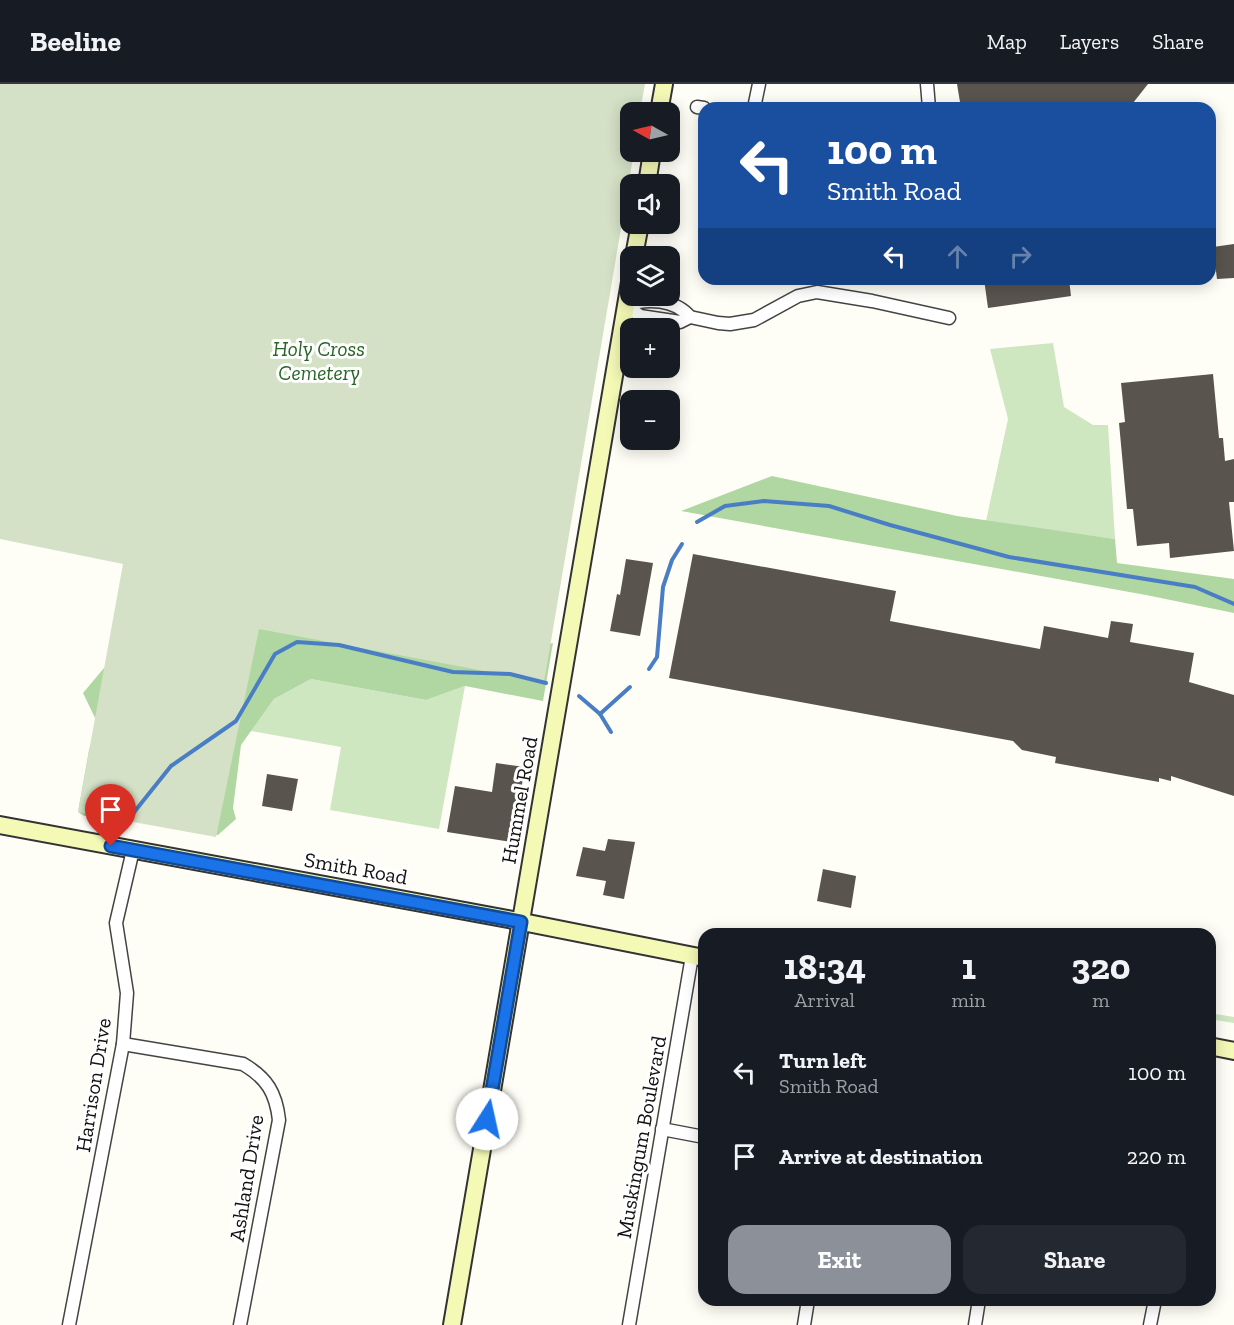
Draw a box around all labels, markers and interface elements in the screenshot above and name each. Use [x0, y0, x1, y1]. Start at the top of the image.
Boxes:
text: Beeline [30, 25, 121, 58]
text: Map [987, 29, 1027, 54]
text: Layers [1060, 29, 1119, 54]
text: Share [1152, 29, 1204, 54]
north arrow [620, 102, 680, 162]
map controls [620, 102, 680, 450]
text: 100 m [827, 124, 937, 175]
icon: left [728, 126, 806, 204]
button: sound [620, 174, 680, 234]
text: Smith Road [827, 175, 961, 207]
icon: left [878, 240, 911, 273]
icon: ahead [941, 240, 974, 273]
icon: right [1004, 240, 1037, 273]
button: layers [620, 246, 680, 306]
button: + [620, 318, 680, 378]
park label: Holy Cross Cemetery [273, 336, 365, 385]
button: − [620, 390, 680, 450]
street label: Hummel Road [496, 734, 543, 866]
pin [85, 784, 136, 846]
icon: arrive [94, 793, 127, 826]
street label: Smith Road [302, 847, 410, 889]
text: 18:34 [783, 945, 866, 988]
text: 1 [961, 945, 976, 988]
text: 320 [1071, 945, 1131, 988]
text: Arrival [795, 988, 855, 1012]
text: min [952, 988, 986, 1012]
text: m [1092, 988, 1110, 1012]
street label: Harrison Drive [70, 1016, 116, 1154]
street label: Muskingum Boulevard [611, 1033, 671, 1240]
text: Turn left [779, 1047, 866, 1074]
icon: left [728, 1056, 761, 1089]
text: 100 m [1128, 1059, 1186, 1086]
text: Smith Road [779, 1074, 878, 1098]
position arrow [455, 1087, 519, 1151]
street label: Ashland Drive [224, 1113, 268, 1243]
icon: arrive [728, 1140, 761, 1173]
text: Arrive at destination [779, 1143, 982, 1170]
text: 220 m [1127, 1143, 1186, 1170]
button: Exit [728, 1225, 951, 1294]
button: Share [963, 1225, 1186, 1294]

